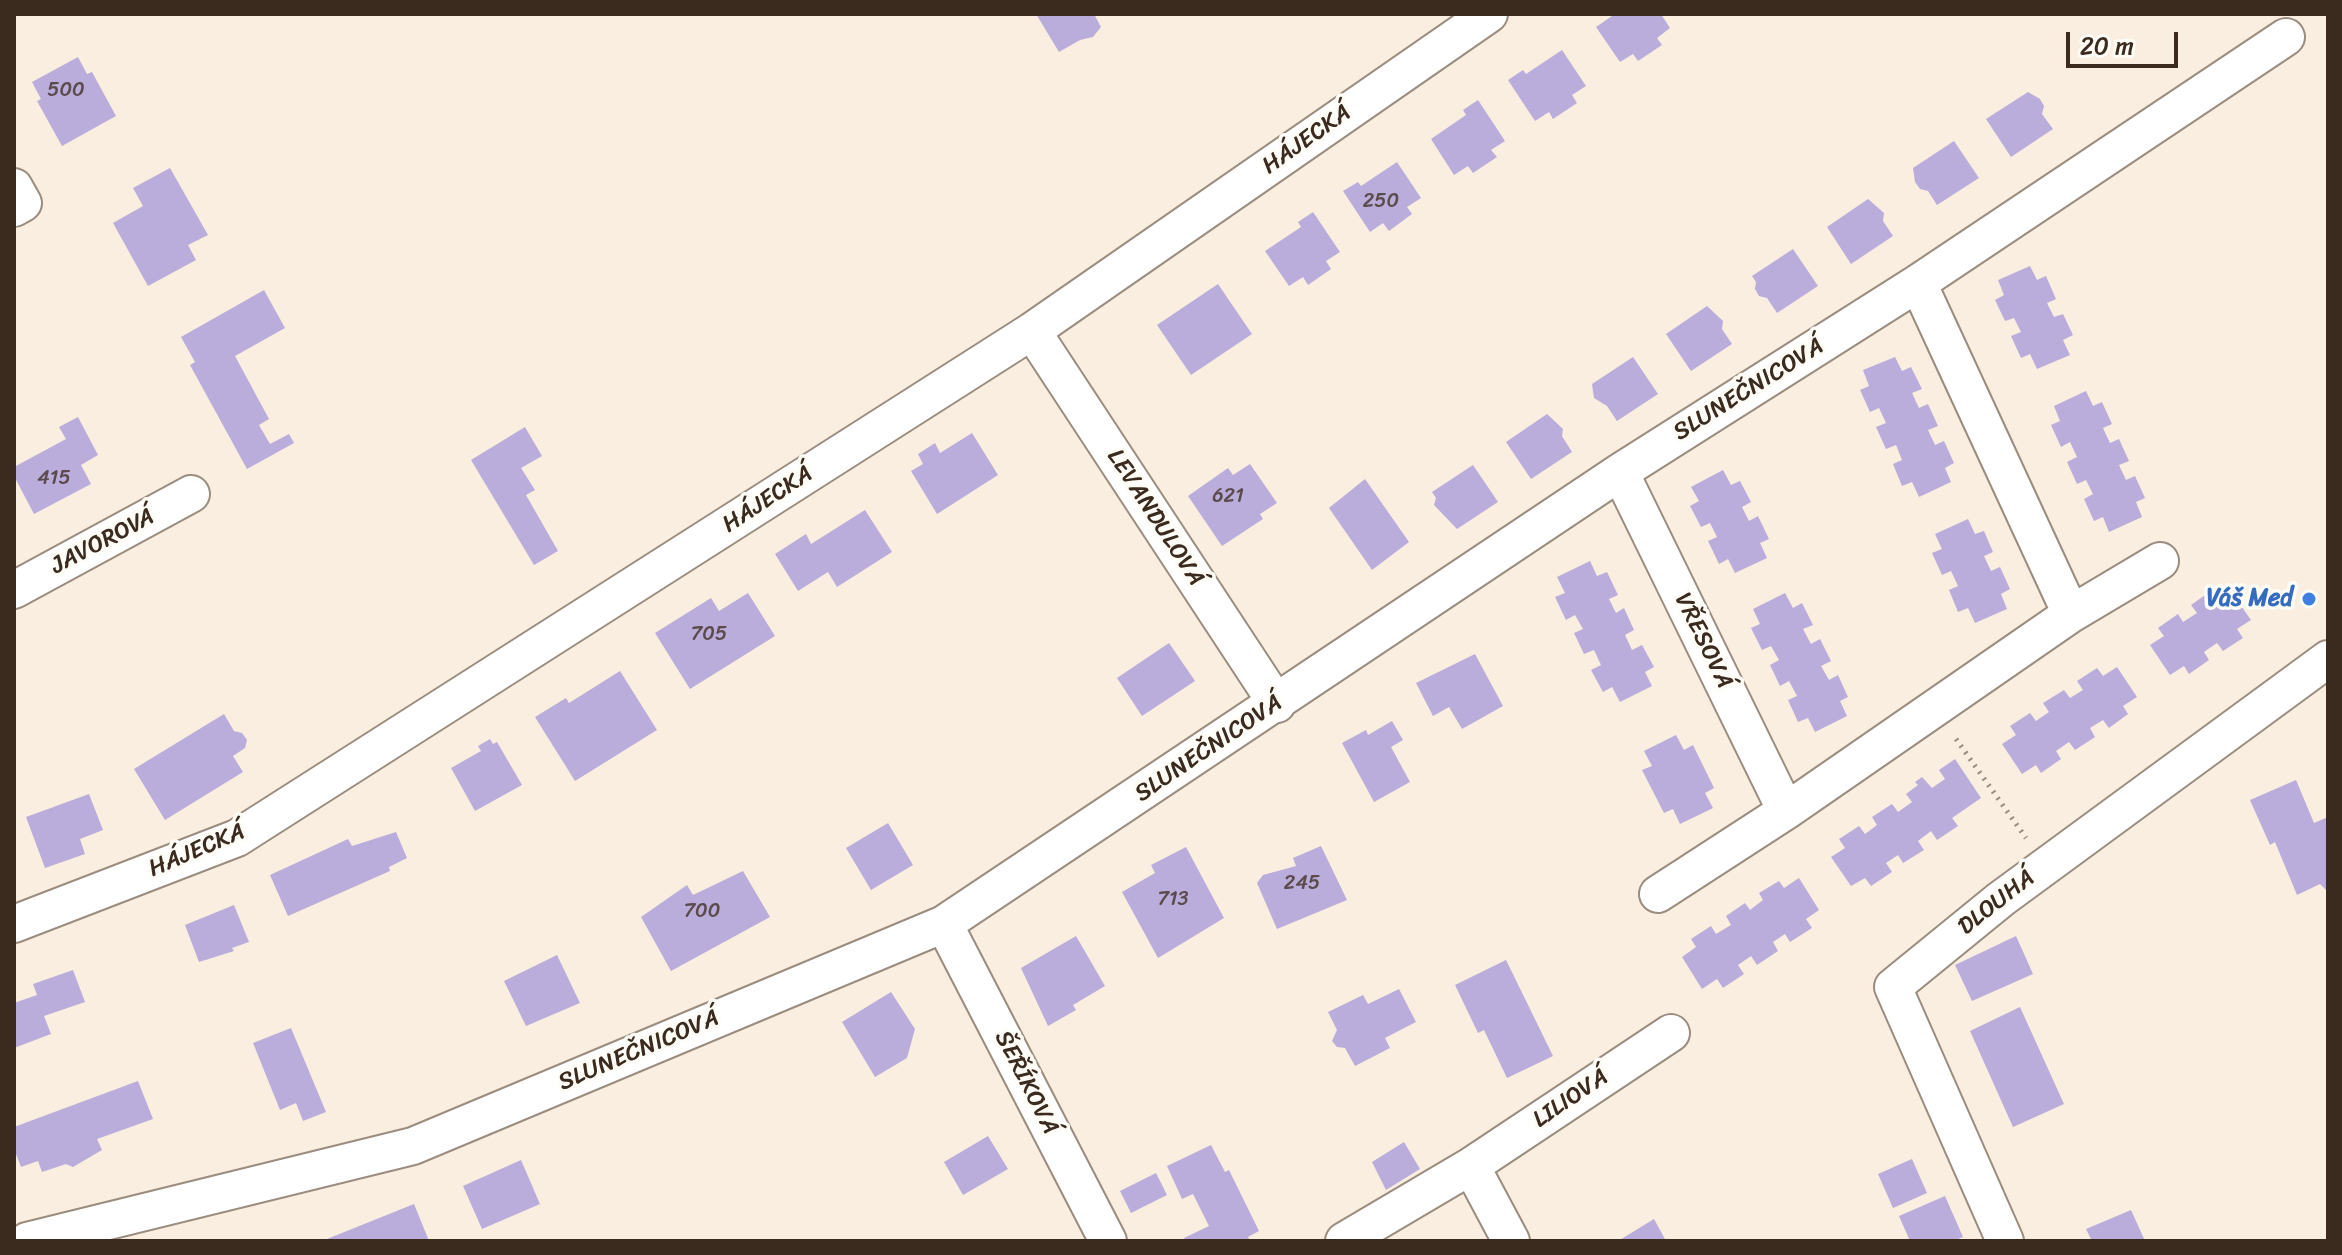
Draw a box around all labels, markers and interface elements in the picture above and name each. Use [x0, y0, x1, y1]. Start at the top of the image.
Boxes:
scale bar [2070, 16, 2182, 66]
text: 20 m [2080, 25, 2134, 67]
house number: 500 [47, 79, 85, 103]
street label: HÁJECKÁ [1257, 99, 1357, 181]
house number: 250 [1363, 190, 1399, 214]
street label: SLUNEČNICOVÁ [1669, 332, 1829, 448]
street label: LEVANDULOVÁ [1100, 444, 1210, 592]
street label: HÁJECKÁ [717, 460, 819, 540]
house number: 415 [37, 467, 71, 491]
house number: 621 [1212, 485, 1244, 509]
street label: JAVOROVÁ [46, 503, 160, 581]
place label: Váš Med [2207, 585, 2293, 613]
street label: VŘESOVÁ [1668, 589, 1738, 693]
marker: Váš Med [2300, 590, 2318, 608]
house number: 705 [691, 623, 727, 647]
street label: SLUNEČNICOVÁ [1130, 689, 1288, 809]
street label: HÁJECKÁ [144, 818, 250, 884]
street label: DLOUHÁ [1953, 864, 2041, 942]
house number: 245 [1284, 872, 1320, 896]
house number: 713 [1158, 888, 1188, 912]
house number: 700 [684, 900, 720, 924]
street label: SLUNEČNICOVÁ [554, 1004, 724, 1098]
street label: ŠEŘÍKOVÁ [988, 1026, 1064, 1140]
street label: LILIOVÁ [1528, 1063, 1614, 1135]

